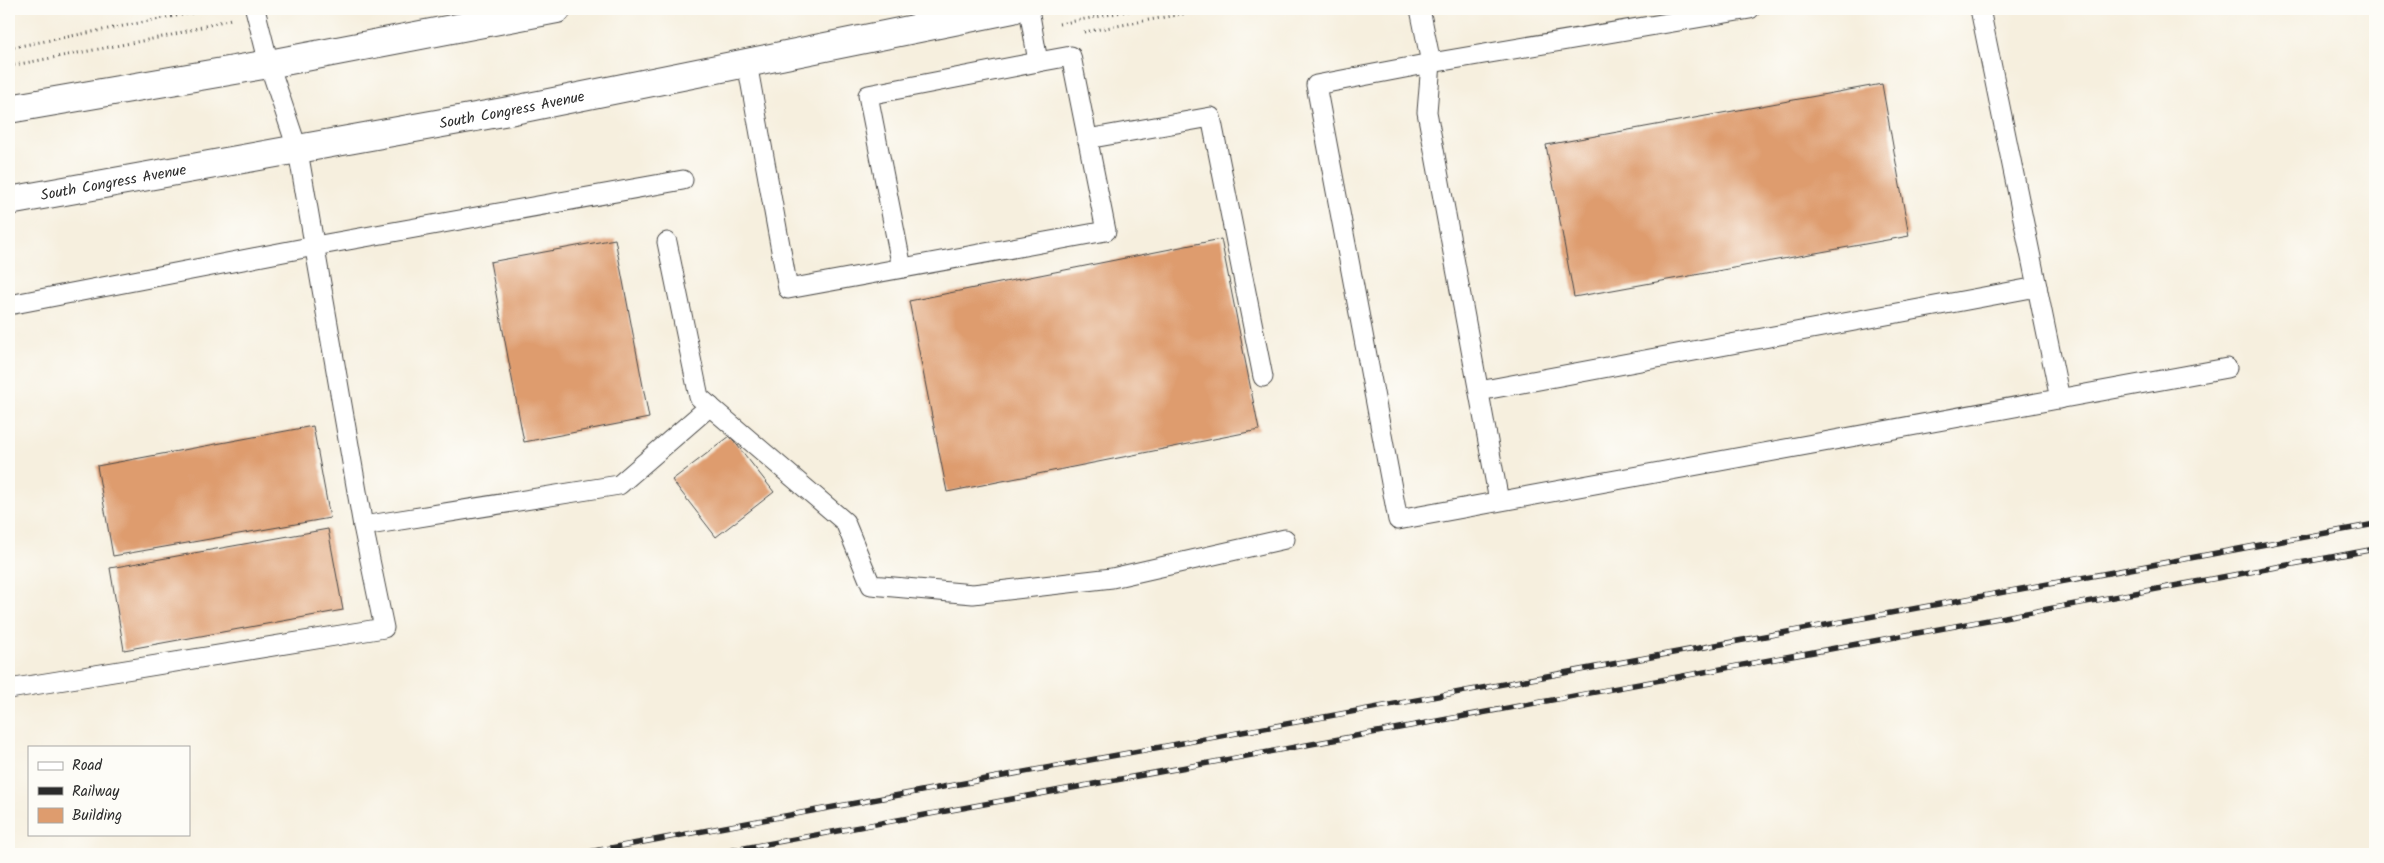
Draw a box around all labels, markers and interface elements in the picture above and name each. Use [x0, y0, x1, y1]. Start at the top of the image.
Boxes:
street label: South Congress Avenue [437, 85, 587, 136]
street label: South Congress Avenue [39, 158, 188, 208]
legend [28, 746, 190, 836]
text: Road [72, 754, 103, 778]
text: Railway [72, 780, 120, 804]
text: Building [72, 804, 122, 828]

